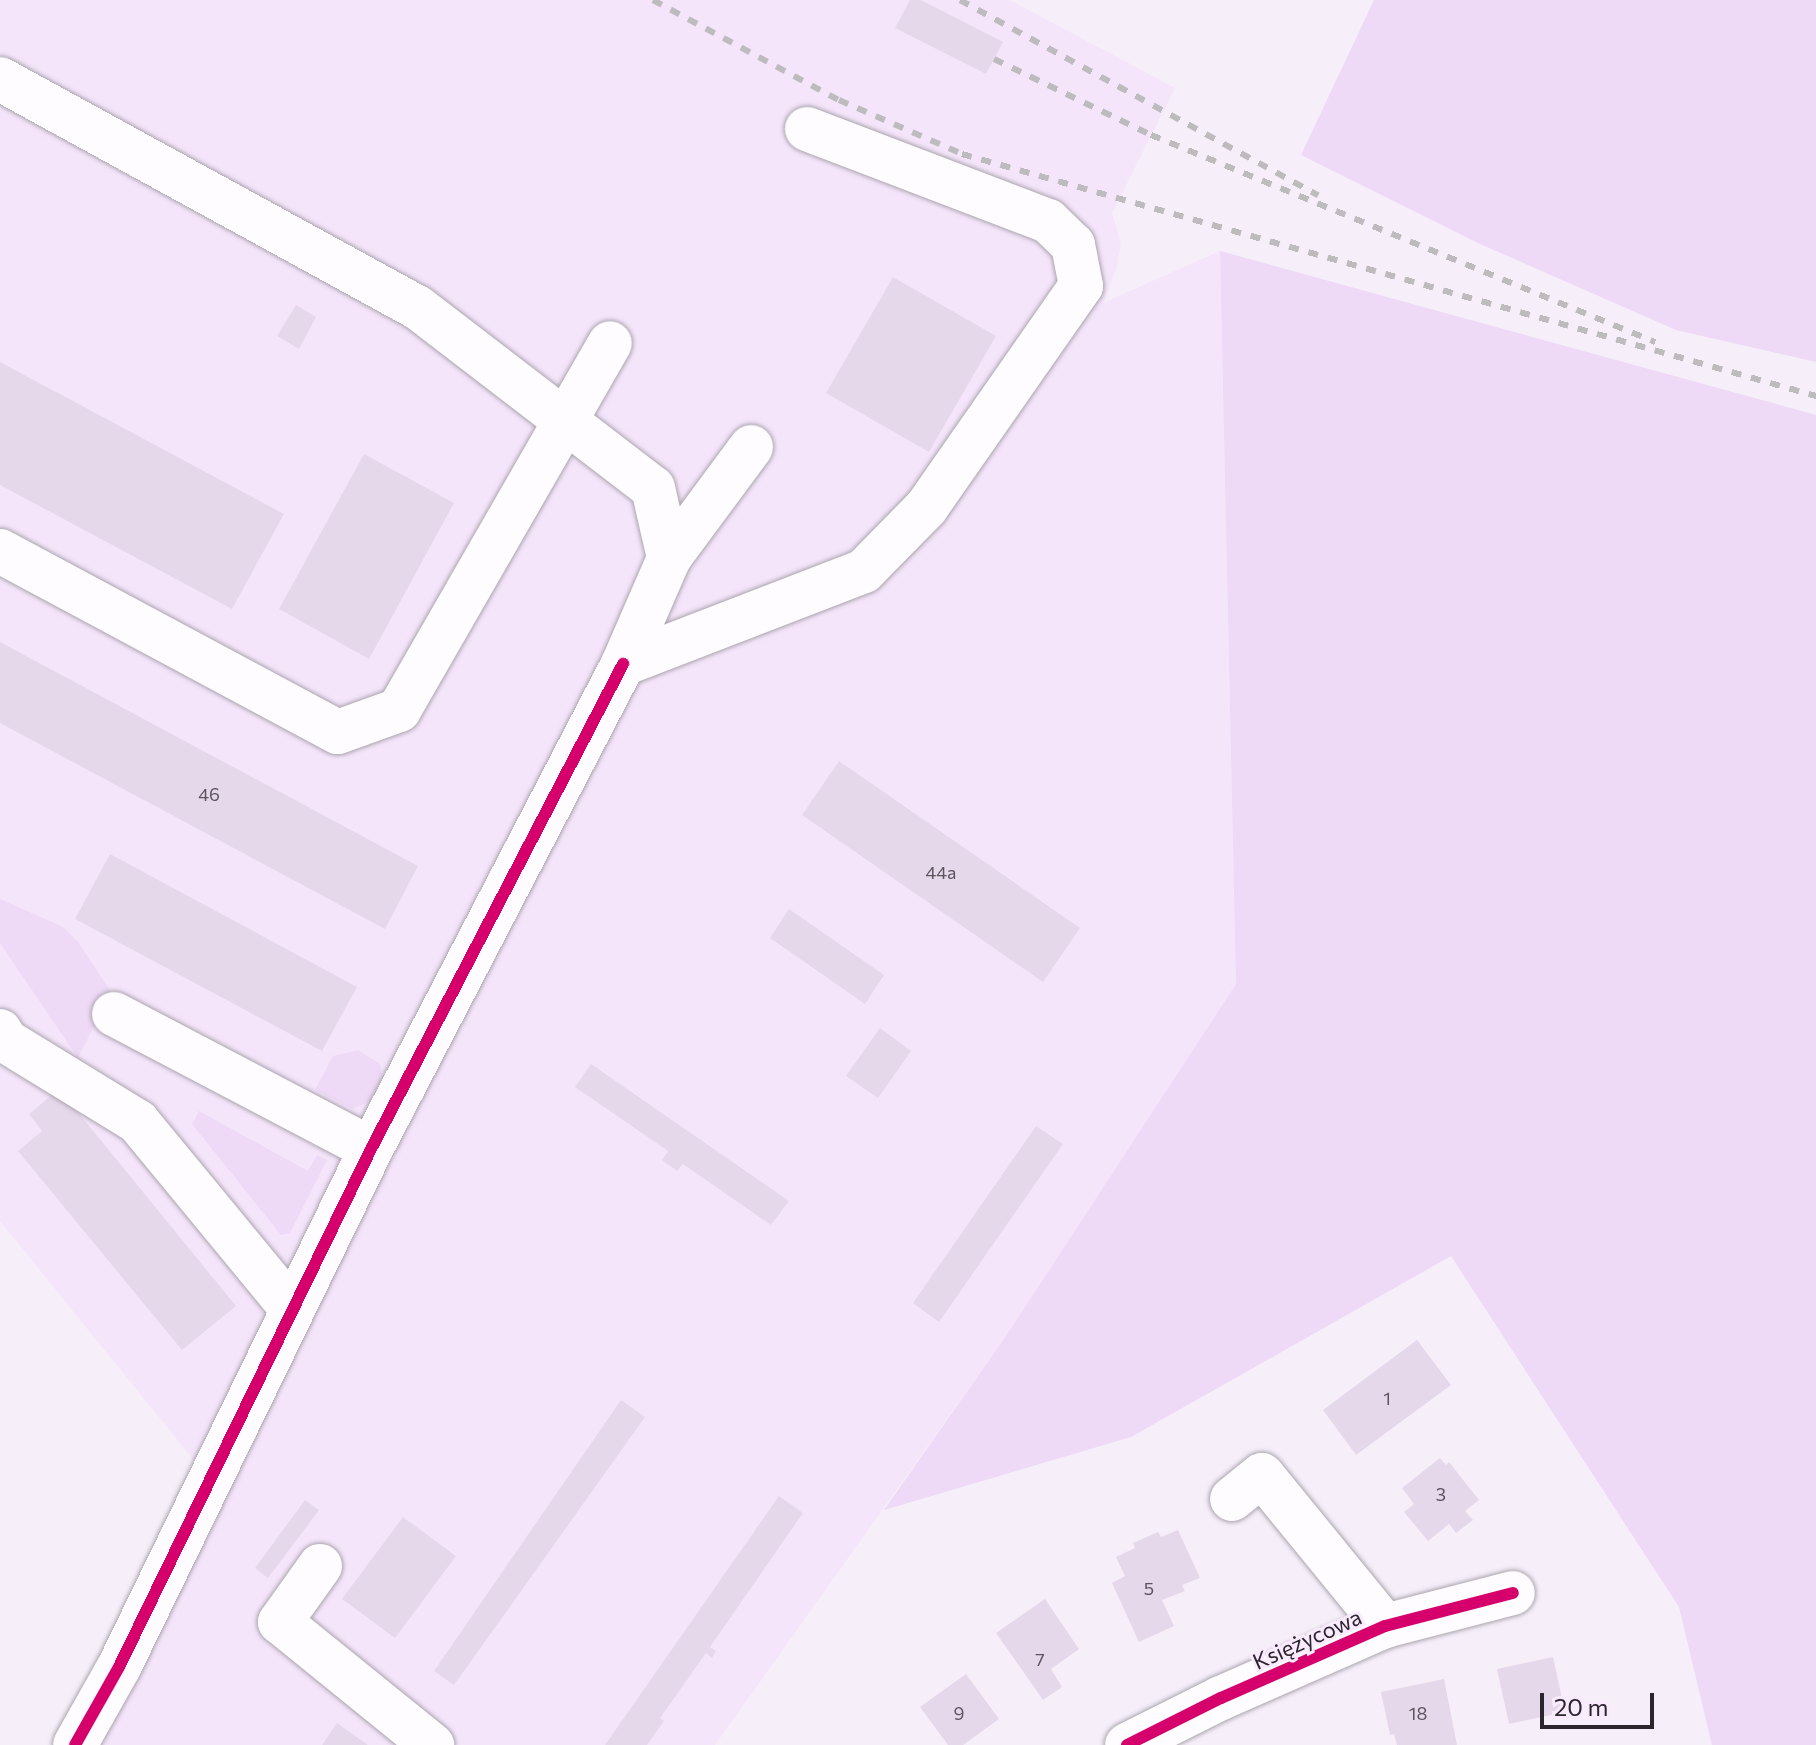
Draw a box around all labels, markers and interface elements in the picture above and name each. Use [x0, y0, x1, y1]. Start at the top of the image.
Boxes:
house number: 46 [198, 783, 220, 805]
house number: 44a [925, 861, 957, 883]
house number: 1 [1383, 1387, 1391, 1409]
house number: 3 [1436, 1483, 1446, 1505]
house number: 5 [1144, 1577, 1154, 1599]
street label: Księżycowa [1248, 1603, 1366, 1675]
house number: 7 [1035, 1648, 1045, 1670]
scale bar [1544, 1677, 1658, 1727]
text: 20 m [1554, 1692, 1608, 1721]
house number: 9 [954, 1702, 964, 1724]
house number: 18 [1409, 1702, 1427, 1724]

